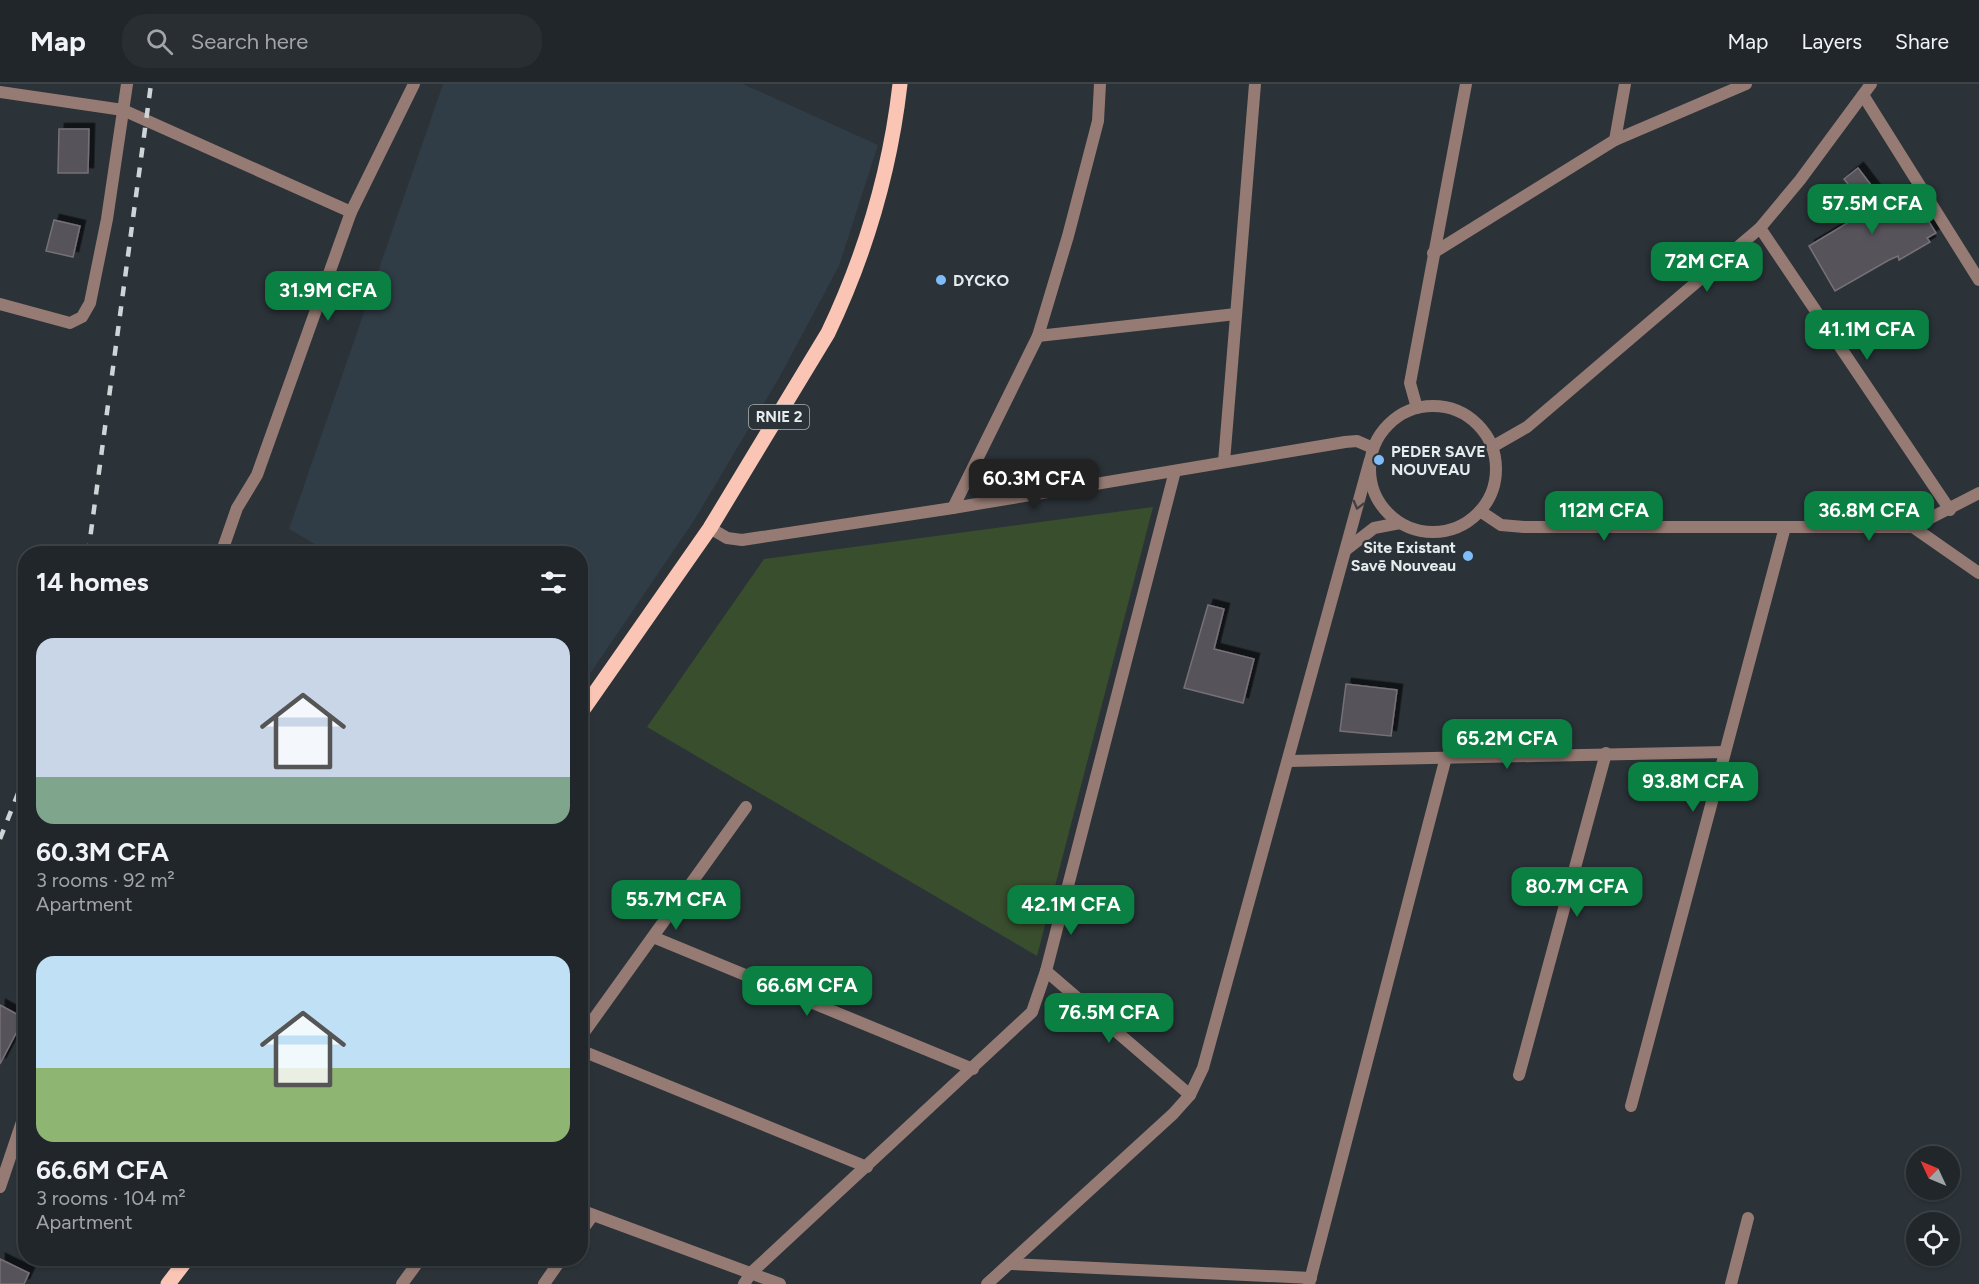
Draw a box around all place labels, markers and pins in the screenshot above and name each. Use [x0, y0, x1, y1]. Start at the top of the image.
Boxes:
pin: 57.5M CFA [1803, 184, 1941, 235]
pin: 72M CFA [1652, 242, 1762, 293]
pin: 31.9M CFA [259, 271, 397, 322]
place label: DYCKO [953, 271, 1009, 290]
marker: DYCKO [934, 273, 948, 287]
pin: 41.1M CFA [1798, 310, 1936, 361]
place label: PEDER SAVE NOUVEAU [1391, 442, 1486, 479]
marker: PEDER SAVE NOUVEAU [1372, 453, 1386, 467]
pin: 60.3M CFA [965, 459, 1103, 510]
pin: 112M CFA [1542, 491, 1666, 542]
pin: 36.8M CFA [1800, 491, 1938, 542]
place label: Site Existant Savē Nouveau [1351, 538, 1456, 575]
marker: Site Existant Savē Nouveau [1461, 549, 1475, 563]
pin: 65.2M CFA [1438, 719, 1576, 770]
pin: 93.8M CFA [1624, 762, 1762, 813]
pin: 80.7M CFA [1508, 867, 1646, 918]
pin: 55.7M CFA [607, 880, 745, 931]
pin: 42.1M CFA [1002, 885, 1140, 936]
pin: 66.6M CFA [738, 966, 876, 1017]
pin: 76.5M CFA [1040, 993, 1178, 1044]

